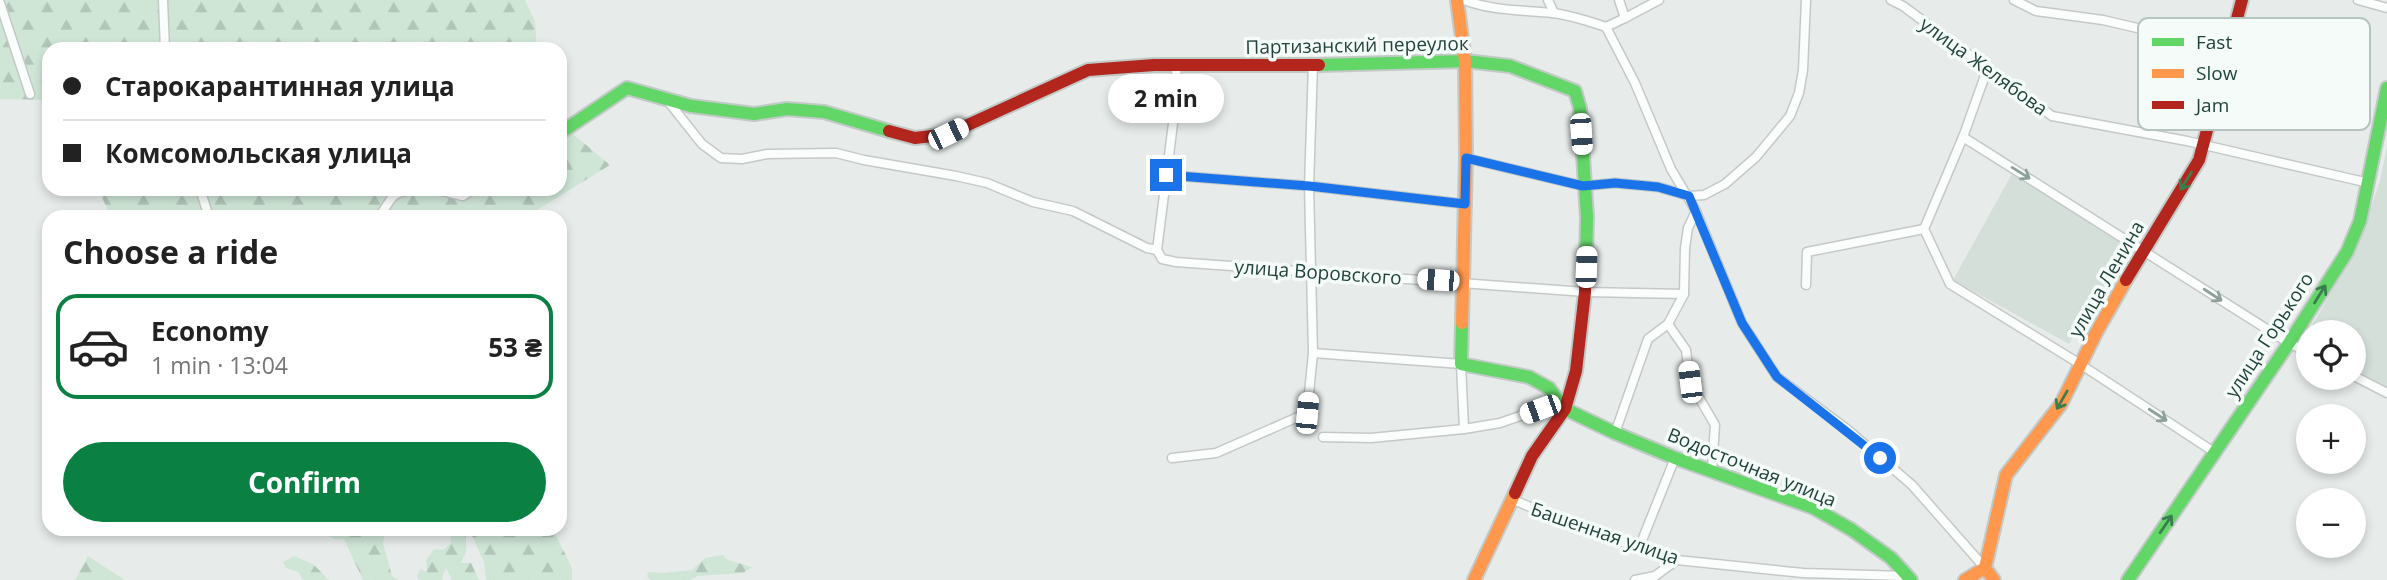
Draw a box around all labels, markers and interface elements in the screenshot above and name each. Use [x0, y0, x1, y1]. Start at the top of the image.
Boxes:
street label: улица Желябова [1915, 11, 2053, 121]
legend [2138, 18, 2370, 130]
text: Fast [2196, 29, 2232, 55]
street label: Партизанский переулок [1245, 30, 1469, 60]
text: Slow [2196, 60, 2238, 86]
text: Старокарантинная улица [105, 68, 455, 104]
callout: 2 min [1108, 74, 1224, 122]
text: 2 min [1134, 82, 1198, 114]
text: Jam [2194, 92, 2229, 118]
car [1570, 112, 1593, 156]
car [925, 115, 972, 153]
text: Комсомольская улица [105, 135, 412, 171]
route end [1150, 159, 1182, 191]
one-way arrow [2010, 167, 2030, 181]
one-way arrow [2179, 171, 2193, 191]
street label: улица Ленина [2062, 216, 2150, 342]
text: Choose a ride [63, 230, 278, 273]
car [1575, 246, 1598, 288]
street label: улица Воровского [1234, 253, 1402, 291]
street label: улица Горького [2219, 267, 2319, 403]
car [1417, 268, 1460, 292]
one-way arrow [2313, 285, 2328, 304]
one-way arrow [2203, 288, 2222, 302]
text: Economy [151, 313, 269, 349]
icon: car [67, 315, 130, 378]
map controls [2296, 320, 2366, 558]
button: locate [2296, 320, 2366, 390]
text: 53 ₴ [488, 329, 542, 365]
text: 1 min · 13:04 [151, 349, 288, 381]
car [1678, 360, 1703, 404]
one-way arrow [2055, 390, 2069, 410]
car [1295, 391, 1320, 435]
car [1517, 392, 1564, 426]
button: + [2296, 404, 2366, 474]
one-way arrow [2148, 408, 2167, 422]
street label: Водосточная улица [1664, 421, 1840, 513]
button: Confirm [63, 442, 546, 522]
route start [1864, 442, 1896, 474]
button: − [2296, 488, 2366, 558]
street label: Башенная улица [1528, 496, 1682, 570]
one-way arrow [2159, 514, 2173, 534]

